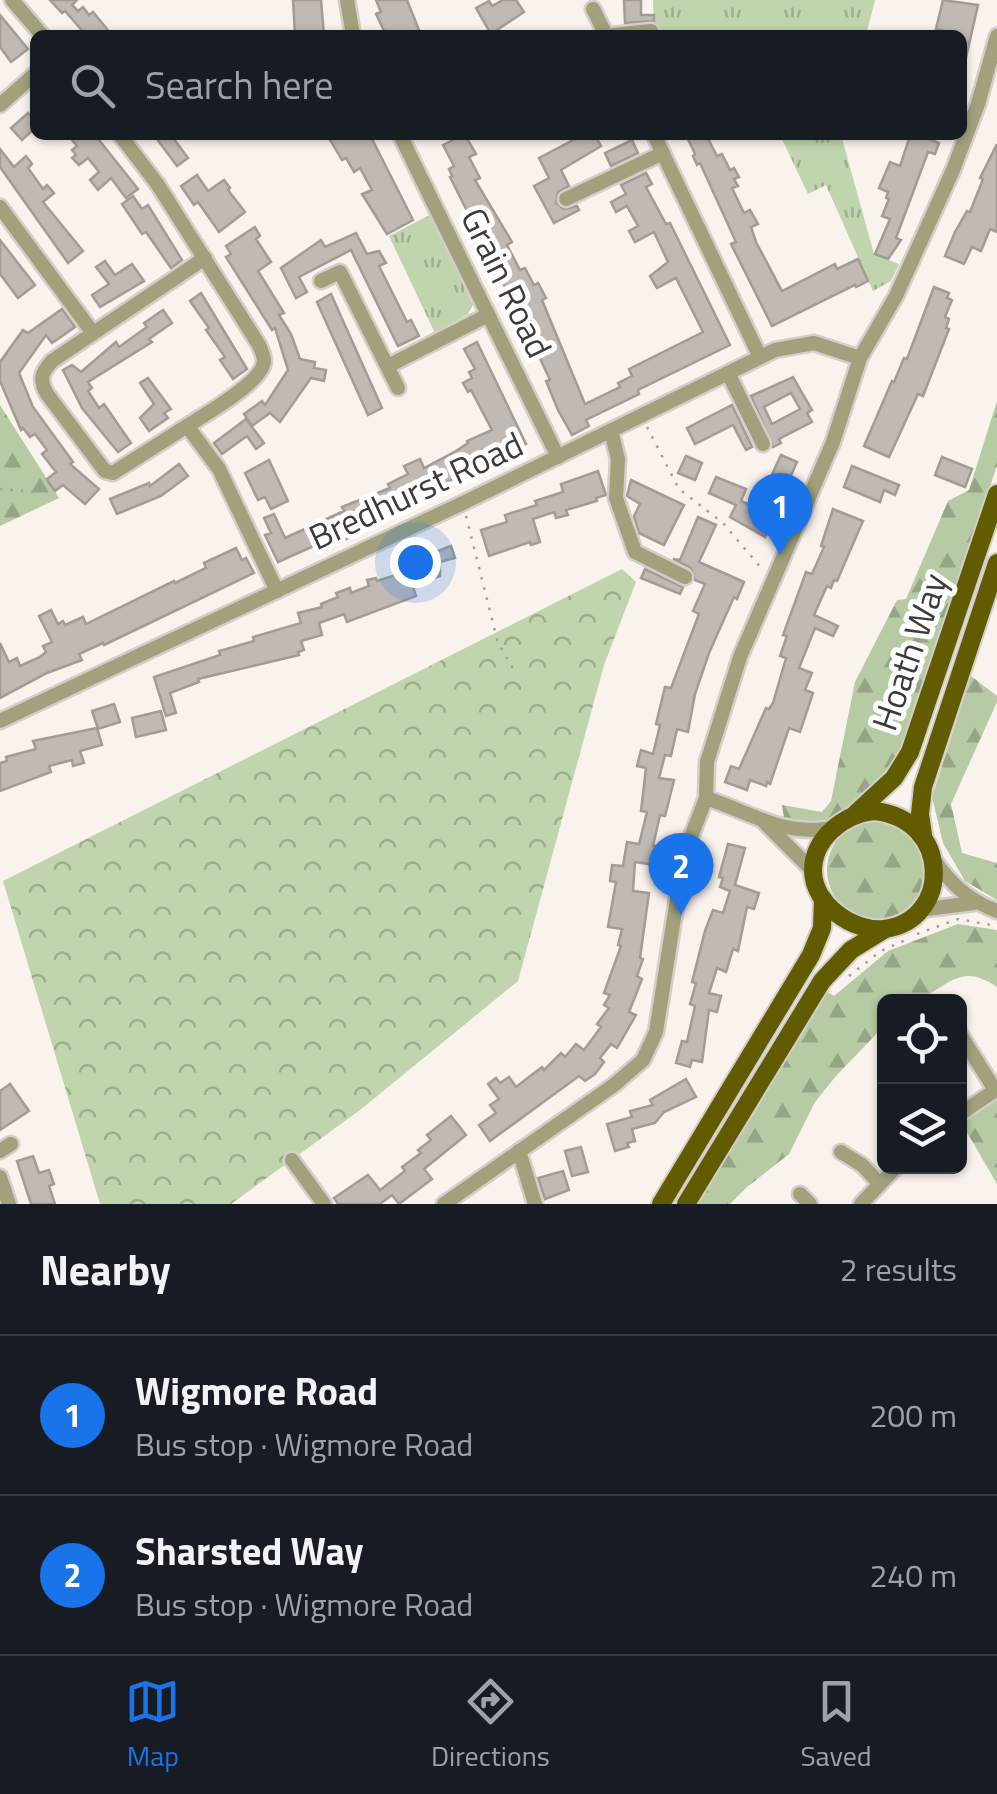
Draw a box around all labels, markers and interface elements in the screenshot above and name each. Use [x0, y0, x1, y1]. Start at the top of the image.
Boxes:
search box [30, 30, 967, 140]
text: Search here [145, 56, 333, 114]
icon: search [65, 58, 120, 113]
street label: Grain Road [447, 198, 566, 367]
street label: Bredhurst Road [299, 417, 532, 563]
pin: 1 [748, 472, 812, 555]
your location [390, 537, 441, 588]
street label: Hoath Way [857, 566, 961, 738]
pin: 2 [648, 832, 714, 915]
map controls [877, 994, 967, 1174]
button: locate [877, 994, 967, 1084]
button: layers [877, 1084, 967, 1174]
text: Nearby [40, 1237, 171, 1301]
text: 2 results [840, 1245, 957, 1293]
text: Wigmore Road [135, 1362, 378, 1420]
text: 1 [64, 1391, 81, 1439]
text: 200 m [869, 1391, 957, 1439]
text: Bus stop · Wigmore Road [135, 1420, 473, 1468]
text: Sharsted Way [135, 1522, 364, 1580]
text: 2 [64, 1551, 81, 1599]
text: 240 m [869, 1551, 957, 1599]
text: Bus stop · Wigmore Road [135, 1580, 473, 1628]
tab: Map [125, 1674, 180, 1777]
tab: Directions [431, 1674, 550, 1777]
tab: Saved [800, 1674, 872, 1777]

